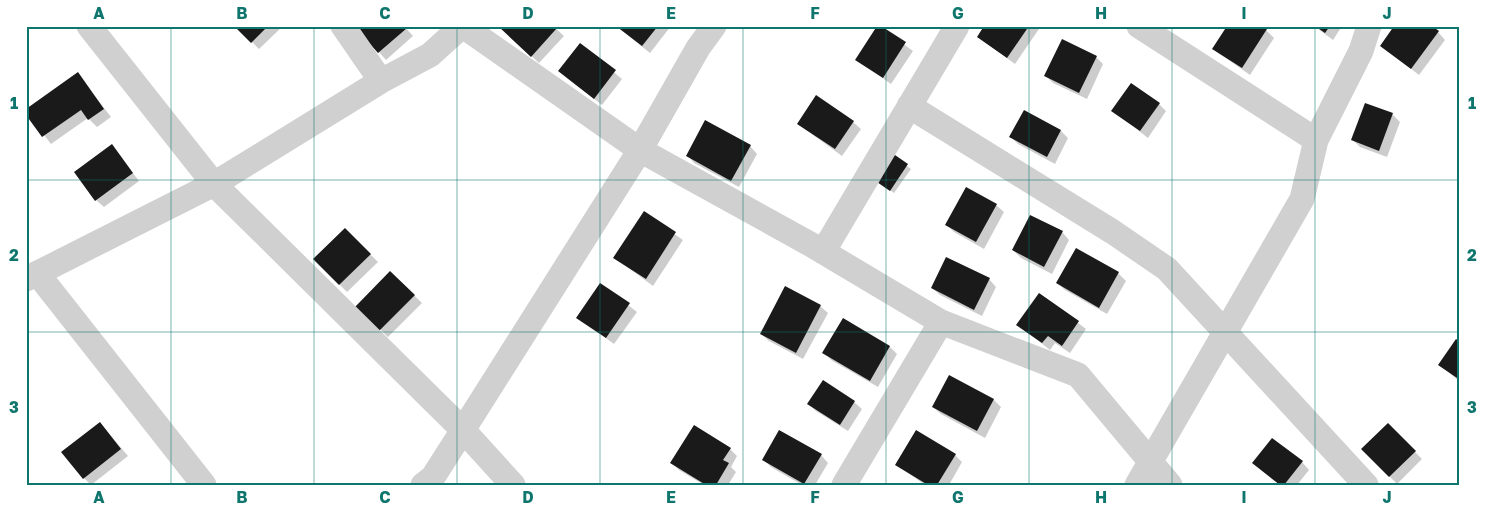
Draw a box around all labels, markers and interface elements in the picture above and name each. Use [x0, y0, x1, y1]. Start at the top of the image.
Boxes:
text: A [93, 3, 105, 23]
text: B [236, 3, 248, 23]
text: C [379, 3, 391, 23]
text: D [522, 3, 534, 23]
text: E [666, 3, 676, 23]
text: F [810, 3, 820, 23]
text: G [952, 3, 964, 23]
text: H [1095, 3, 1107, 23]
text: I [1241, 3, 1247, 23]
text: J [1382, 3, 1392, 23]
text: 1 [10, 93, 18, 113]
text: 1 [1468, 93, 1476, 113]
text: 2 [9, 245, 19, 265]
text: 2 [1467, 245, 1477, 265]
text: 3 [9, 397, 19, 417]
text: 3 [1467, 397, 1477, 417]
text: A [93, 487, 105, 507]
text: B [236, 487, 248, 507]
text: C [379, 487, 391, 507]
text: D [522, 487, 534, 507]
text: E [666, 487, 676, 507]
text: F [810, 487, 820, 507]
text: G [952, 487, 964, 507]
text: H [1095, 487, 1107, 507]
text: I [1241, 487, 1247, 507]
text: J [1382, 487, 1392, 507]

